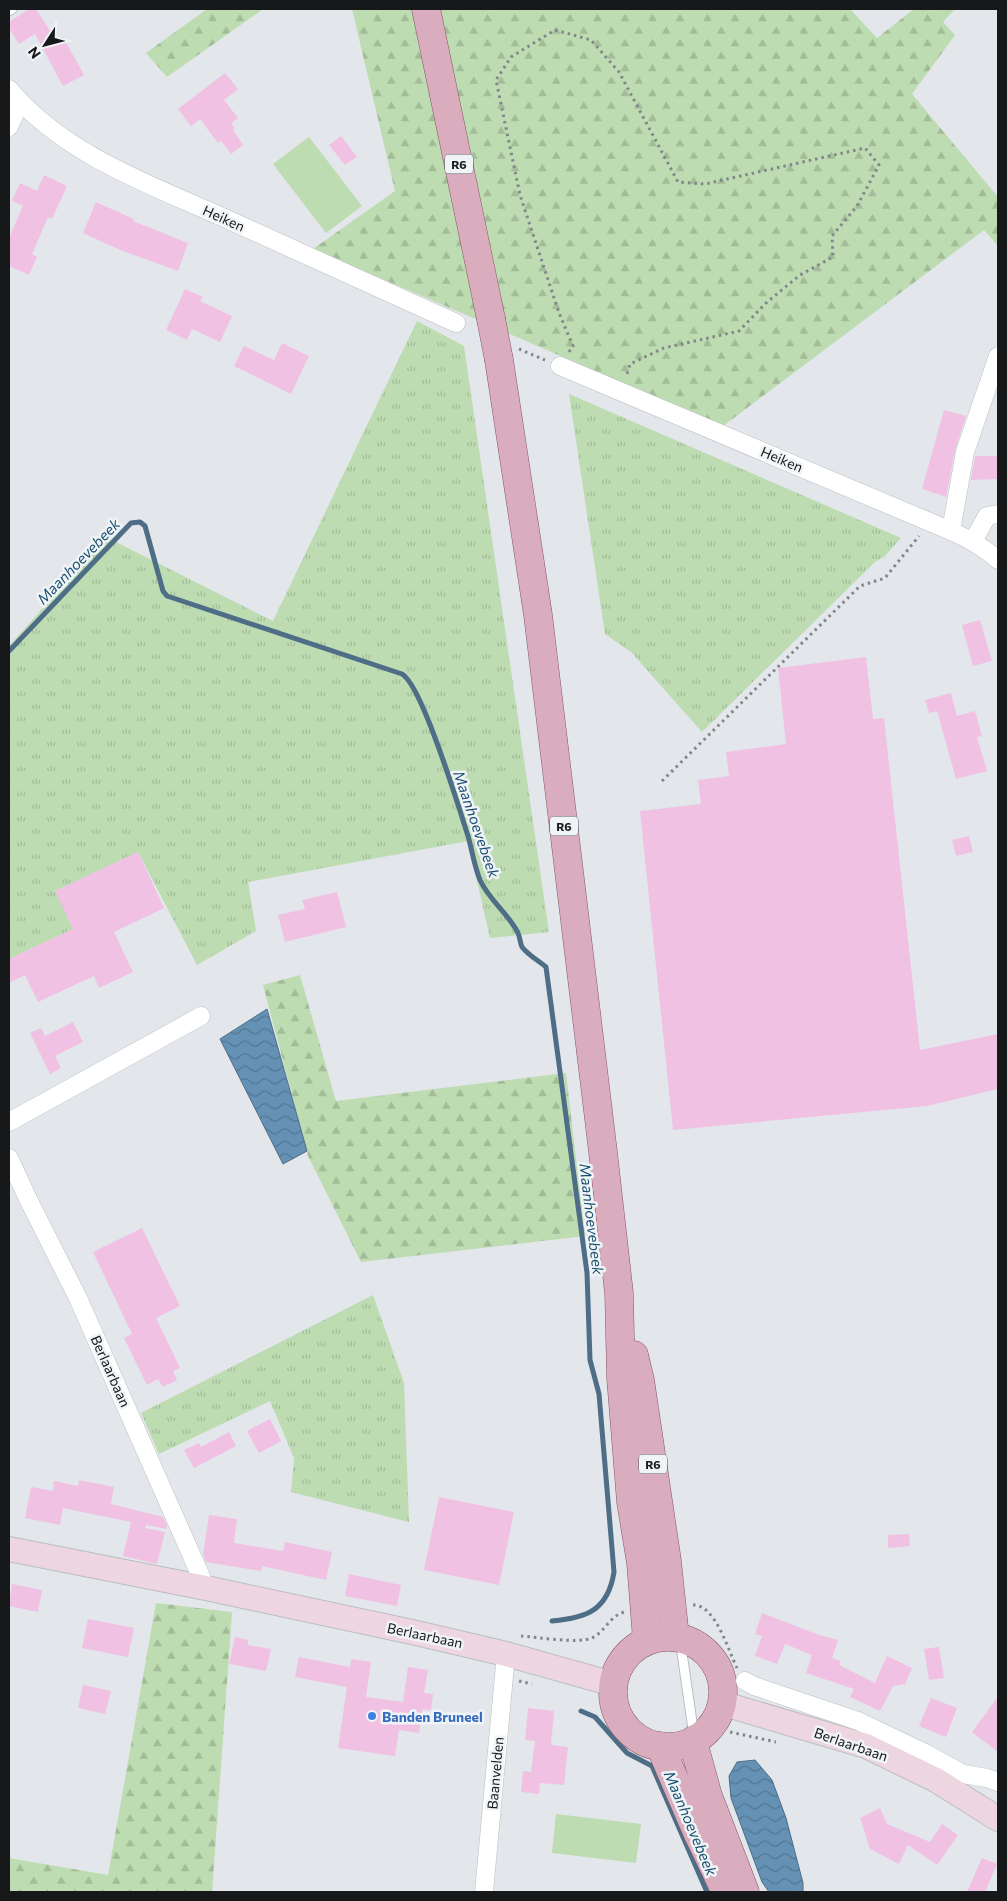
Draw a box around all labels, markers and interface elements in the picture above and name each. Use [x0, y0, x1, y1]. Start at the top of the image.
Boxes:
north arrow [20, 20, 70, 70]
text: N [24, 44, 44, 62]
road number: R6 [445, 154, 473, 173]
street label: Heiken [200, 201, 248, 235]
street label: Heiken [758, 443, 806, 475]
water label: Maanhoevebeek [33, 514, 124, 608]
water label: Maanhoevebeek [450, 768, 504, 881]
road number: R6 [550, 816, 578, 836]
water label: Maanhoevebeek [576, 1162, 608, 1277]
street label: Berlaarbaan [88, 1332, 134, 1410]
road number: R6 [639, 1455, 667, 1474]
street label: Berlaarbaan [386, 1619, 464, 1651]
place label: Banden Bruneel [382, 1708, 483, 1725]
marker: Banden Bruneel [366, 1710, 378, 1722]
street label: Berlaarbaan [812, 1723, 890, 1765]
street label: Baanvelden [483, 1736, 507, 1810]
water label: Maanhoevebeek [661, 1768, 722, 1879]

